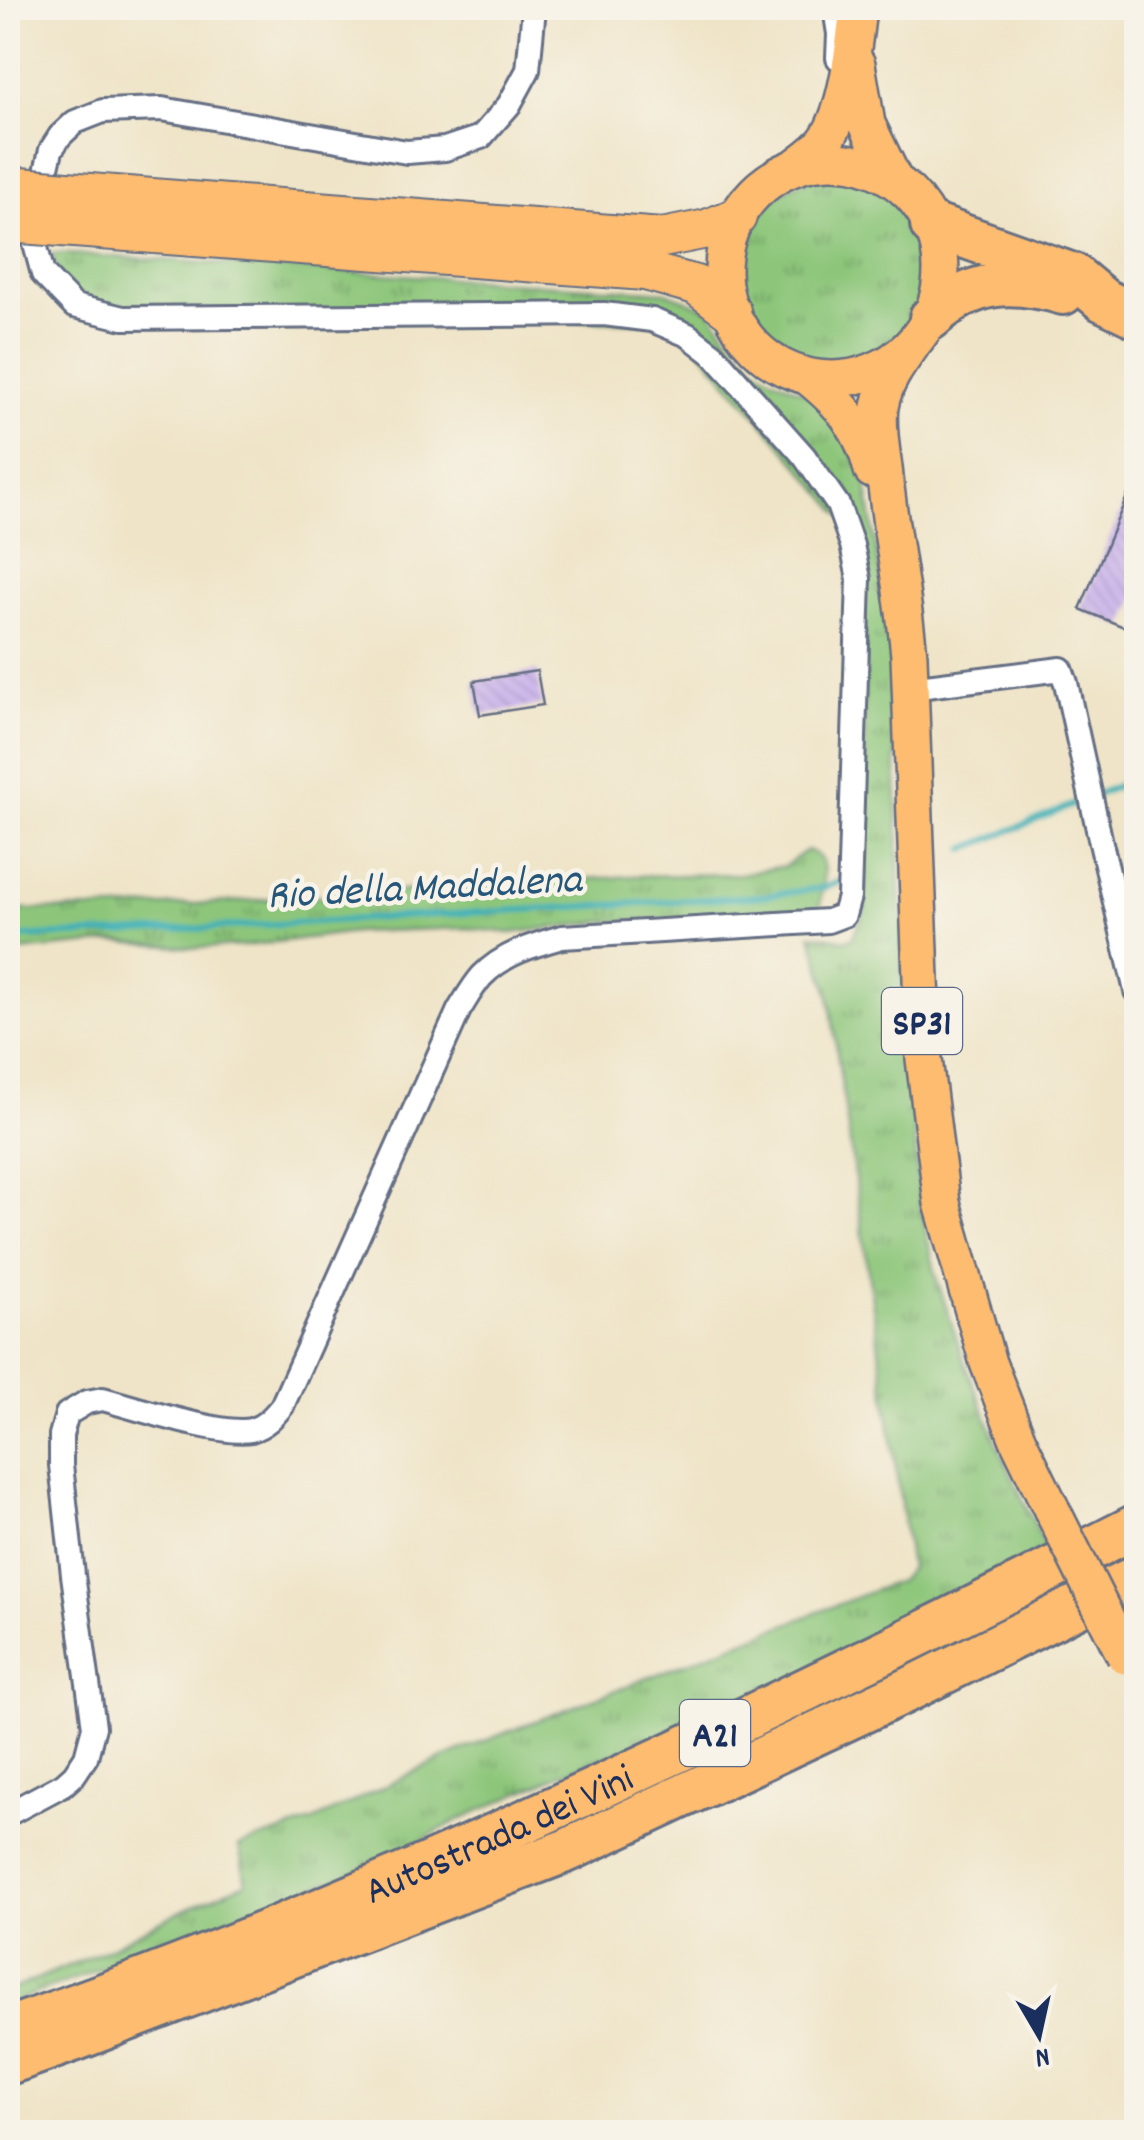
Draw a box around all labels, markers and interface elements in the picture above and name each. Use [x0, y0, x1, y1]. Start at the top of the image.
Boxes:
water label: Rio della Maddalena [266, 853, 585, 929]
road number: SP31 [882, 988, 962, 1054]
road number: A21 [680, 1700, 750, 1766]
street label: Autostrada dei Vini [357, 1753, 644, 1923]
north arrow [989, 1985, 1089, 2085]
text: N [1032, 2034, 1052, 2076]

